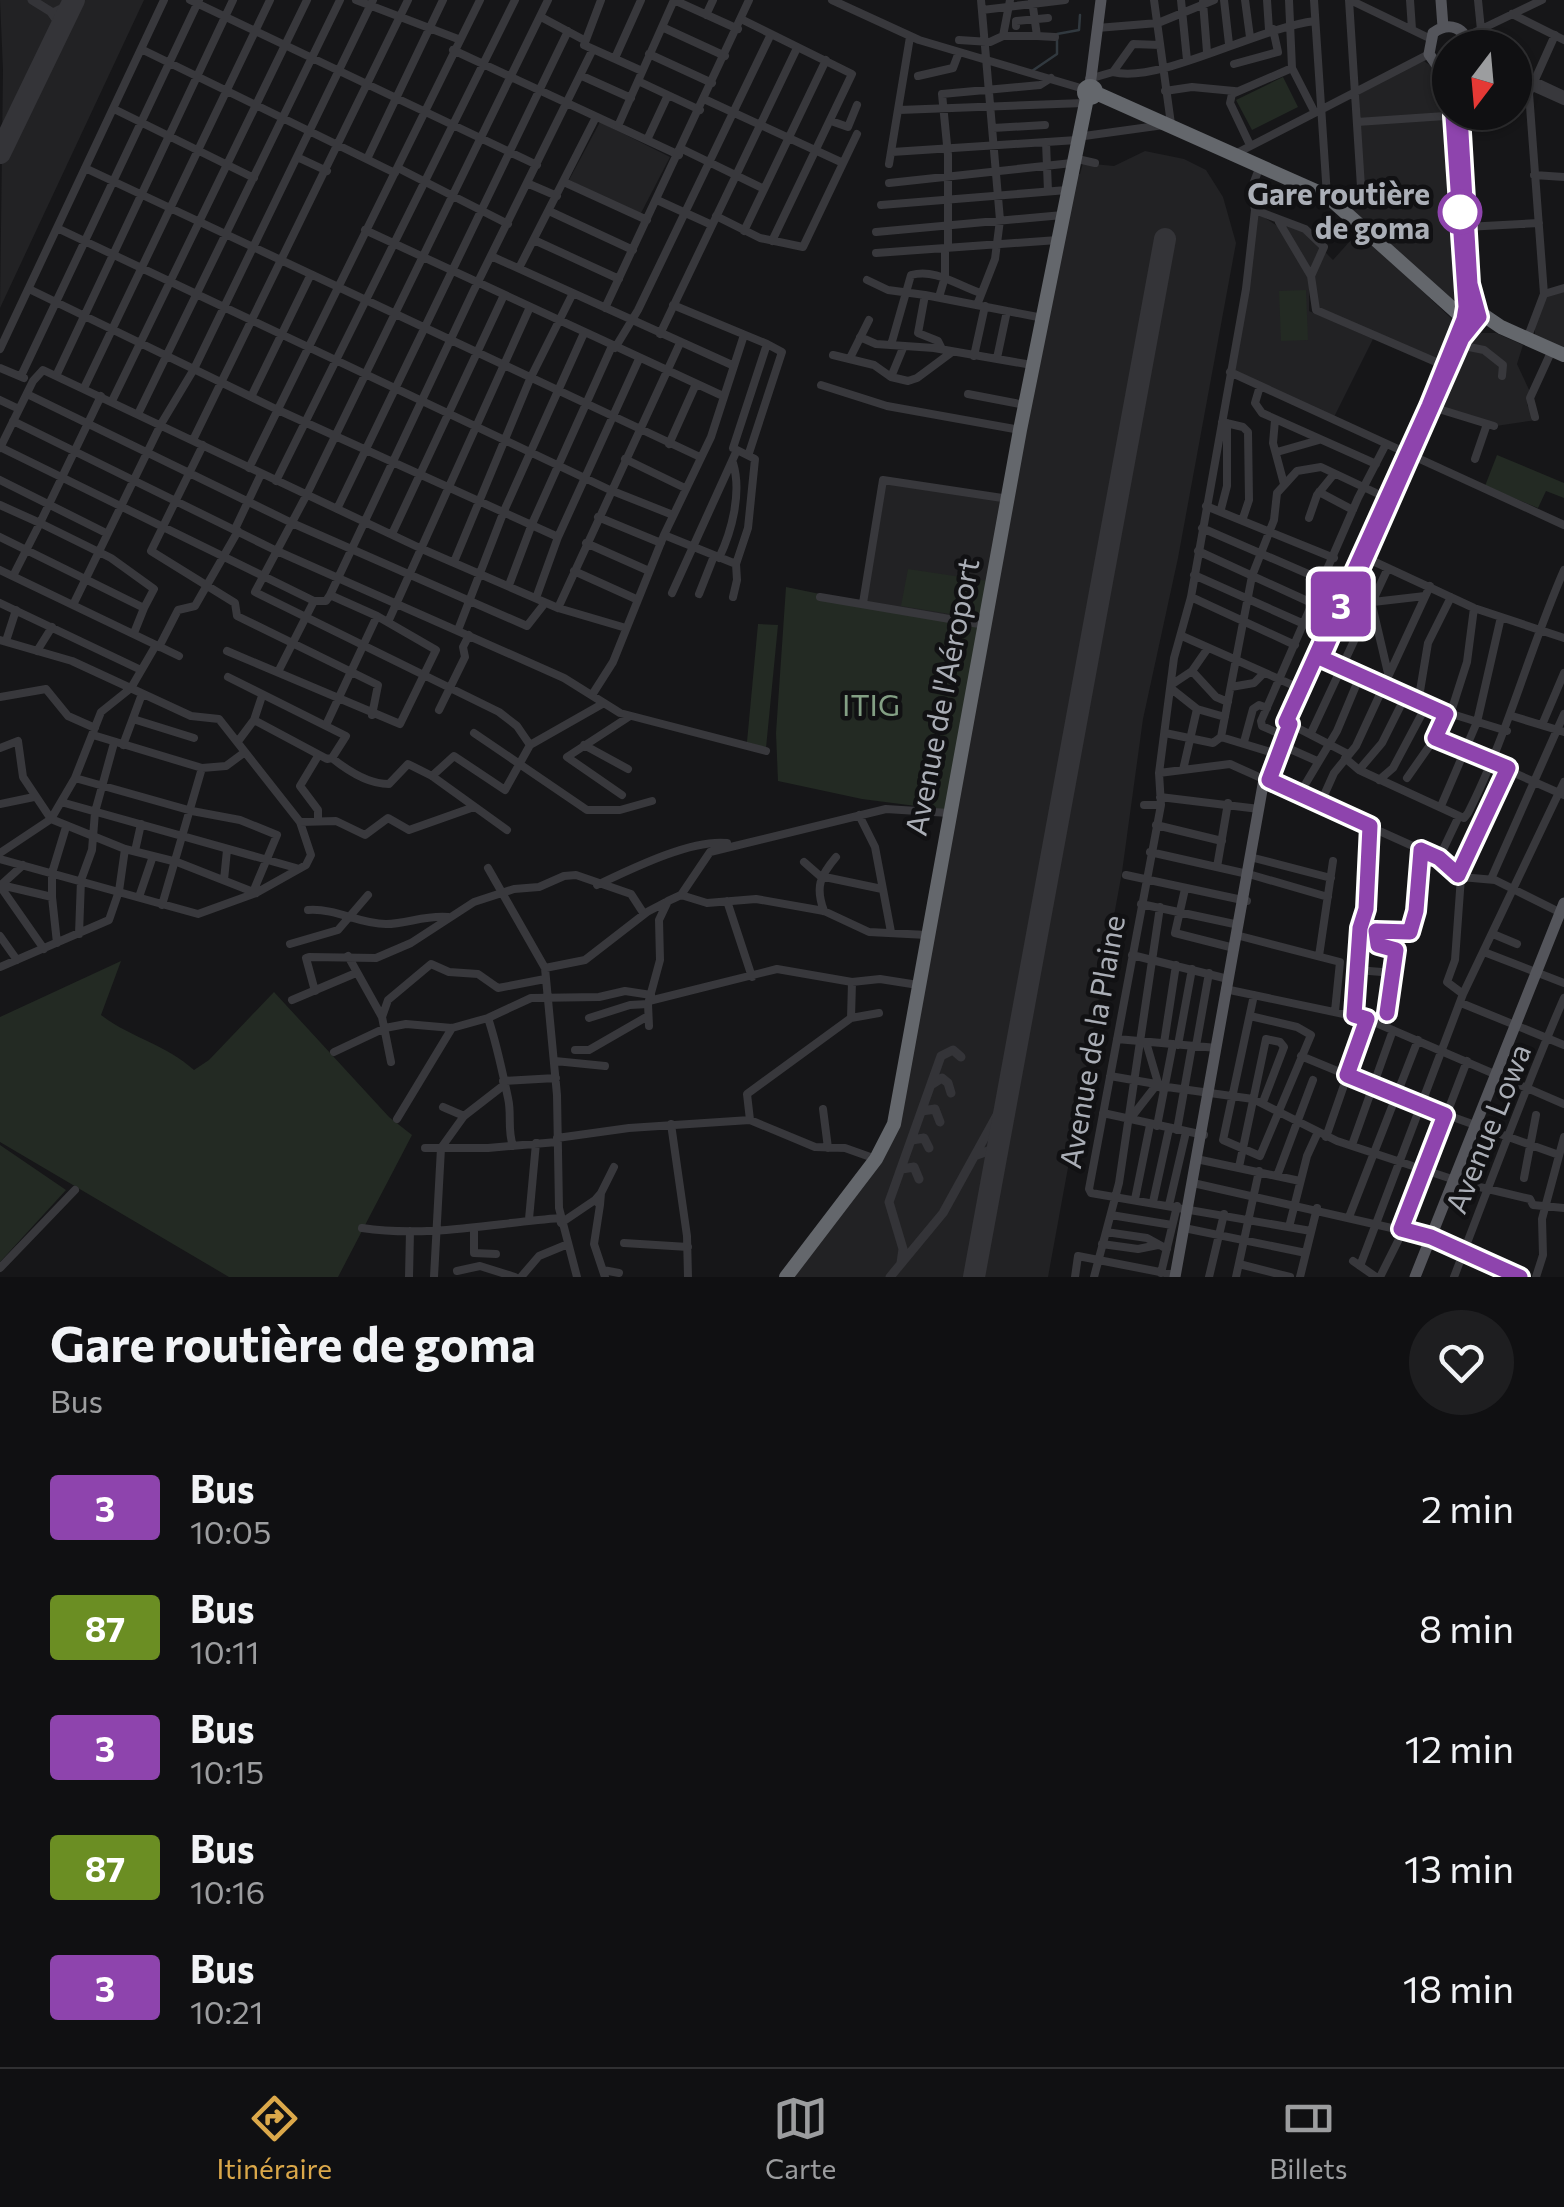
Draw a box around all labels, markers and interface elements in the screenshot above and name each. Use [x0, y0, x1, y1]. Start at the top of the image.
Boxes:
north arrow [1432, 30, 1532, 130]
map controls [1432, 30, 1532, 130]
place label: Gare routière de goma [1247, 174, 1430, 245]
marker: Gare routière de goma [1439, 191, 1481, 233]
street label: Avenue de l'Aéroport [895, 555, 986, 838]
line badge: 3 [1308, 572, 1374, 636]
text: 3 [1331, 583, 1351, 626]
park label: ITIG [842, 685, 900, 722]
street label: Avenue de la Plaine [1050, 912, 1131, 1171]
street label: Avenue Lowa [1436, 1038, 1537, 1218]
button: heart [1409, 1310, 1514, 1415]
text: Gare routière de goma [50, 1313, 536, 1372]
text: Bus [50, 1380, 103, 1420]
text: Bus [190, 1464, 255, 1511]
text: 2 min [1421, 1484, 1514, 1531]
text: 3 [95, 1486, 115, 1529]
text: 10:05 [190, 1511, 271, 1551]
text: Bus [190, 1584, 255, 1631]
text: 8 min [1419, 1604, 1514, 1651]
text: 87 [85, 1606, 125, 1649]
text: 10:11 [190, 1631, 259, 1671]
text: Bus [190, 1704, 255, 1751]
text: 12 min [1405, 1724, 1514, 1771]
text: 3 [95, 1726, 115, 1769]
text: 10:15 [190, 1751, 264, 1791]
text: Bus [190, 1824, 255, 1871]
text: 13 min [1404, 1844, 1514, 1891]
text: 87 [85, 1846, 125, 1889]
text: 10:16 [190, 1871, 265, 1911]
text: Bus [190, 1944, 255, 1991]
text: 18 min [1403, 1964, 1514, 2011]
text: 3 [95, 1966, 115, 2009]
text: 10:21 [190, 1991, 264, 2031]
tab: Itinéraire [217, 2091, 332, 2185]
tab: Carte [765, 2091, 836, 2185]
tab: Billets [1269, 2091, 1347, 2185]

